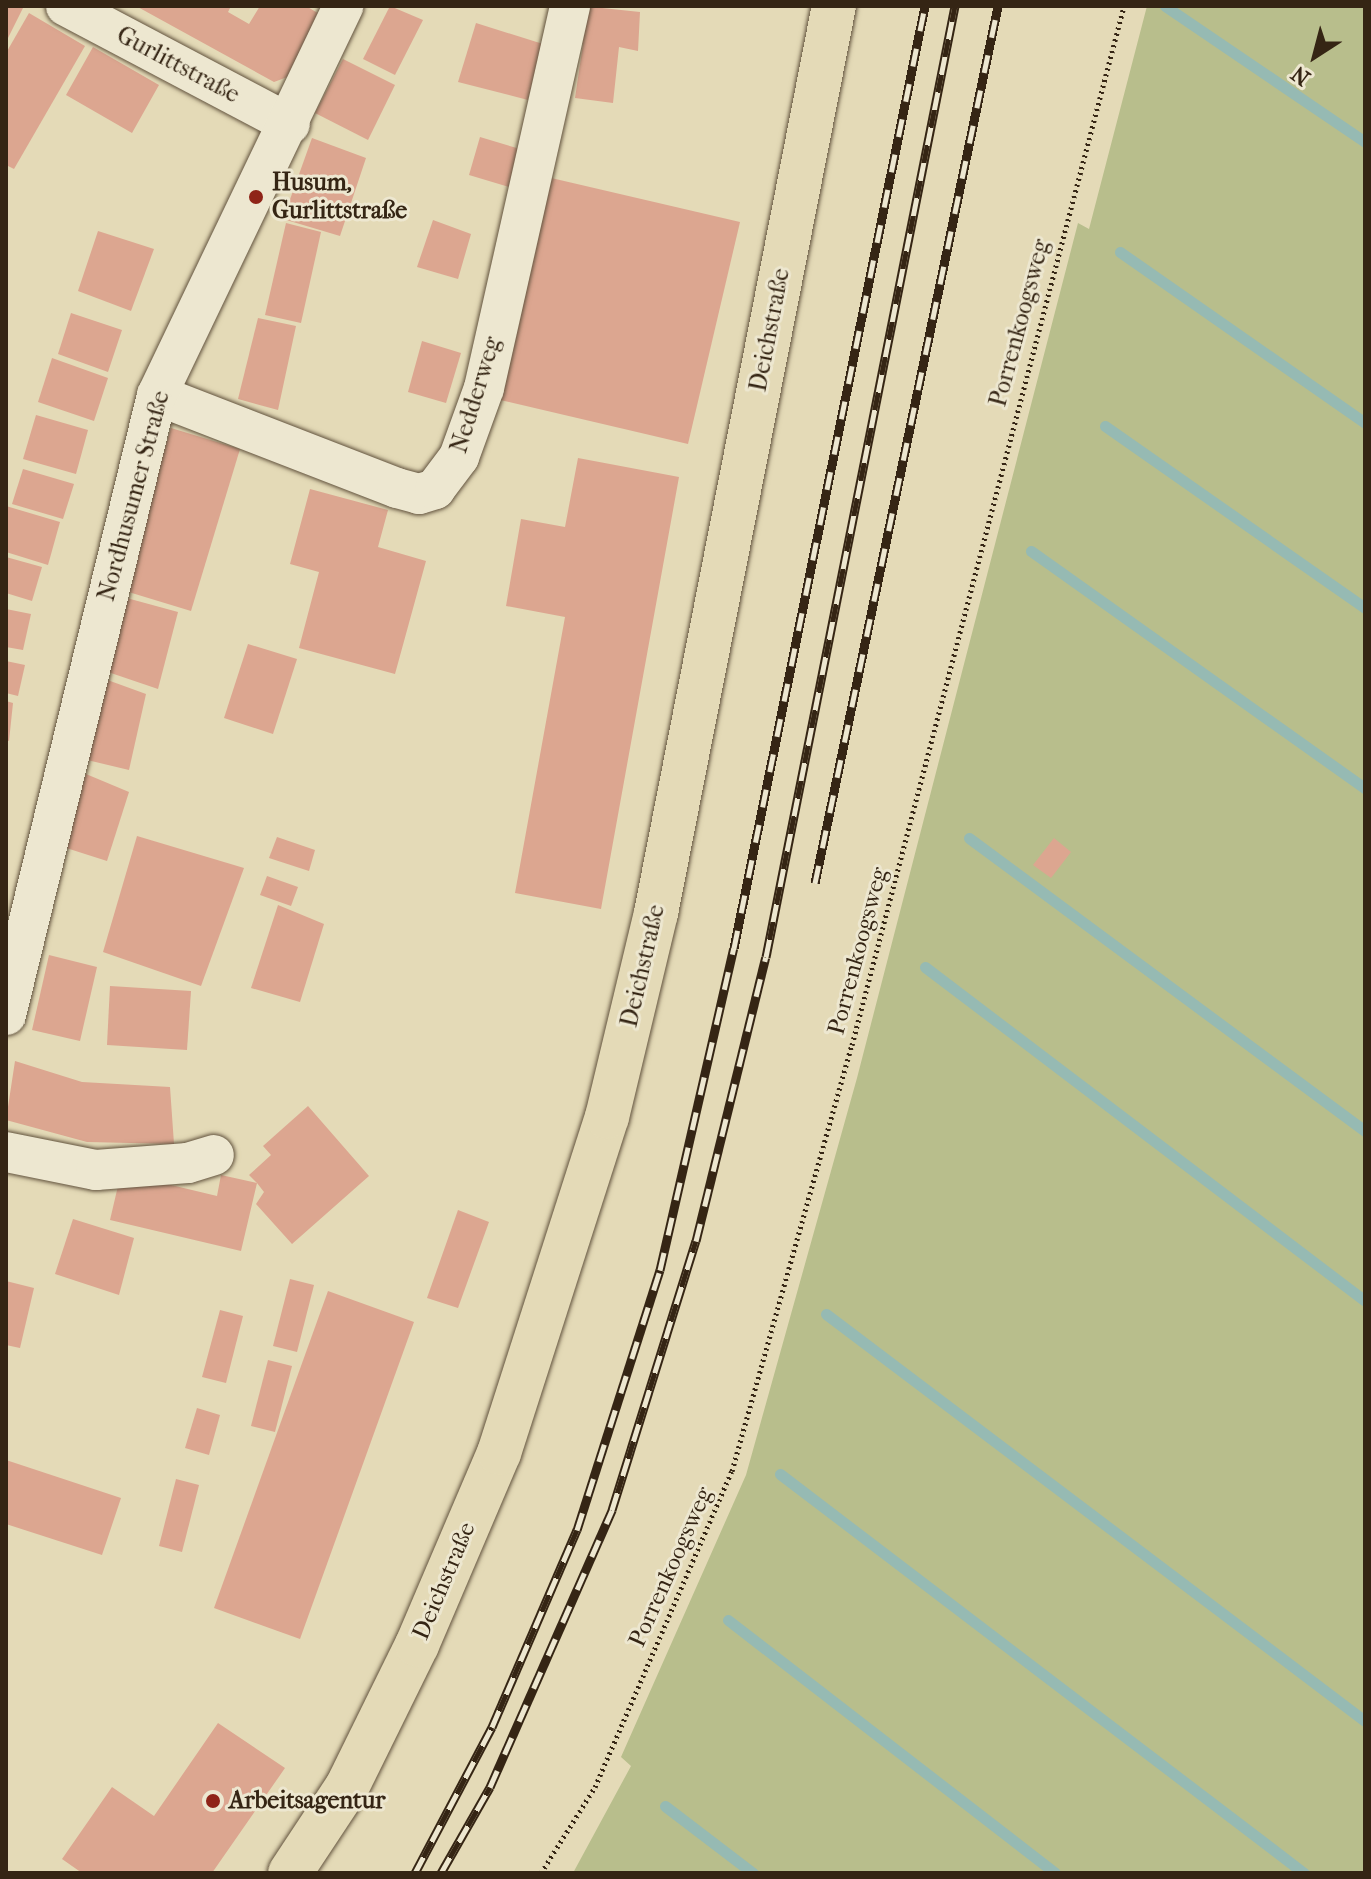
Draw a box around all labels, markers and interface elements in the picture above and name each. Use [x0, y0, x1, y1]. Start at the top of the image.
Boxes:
north arrow [1275, 16, 1355, 96]
street label: Gurlittstraße [112, 21, 244, 109]
text: N [1287, 60, 1315, 91]
place label: Husum, Gurlittstraße [272, 169, 407, 225]
marker: Husum, Gurlittstraße [247, 188, 265, 206]
street label: Porrenkoogsweg [984, 236, 1056, 410]
street label: Deichstraße [744, 266, 796, 394]
street label: Nedderweg [445, 333, 507, 457]
street label: Nordhusumer Straße [92, 388, 176, 604]
street label: Porrenkoogsweg [822, 864, 894, 1038]
street label: Deichstraße [615, 902, 671, 1030]
street label: Porrenkoogsweg [623, 1483, 719, 1651]
street label: Deichstraße [406, 1518, 482, 1644]
place label: Arbeitsagentur [229, 1787, 385, 1815]
marker: Arbeitsagentur [204, 1792, 222, 1810]

